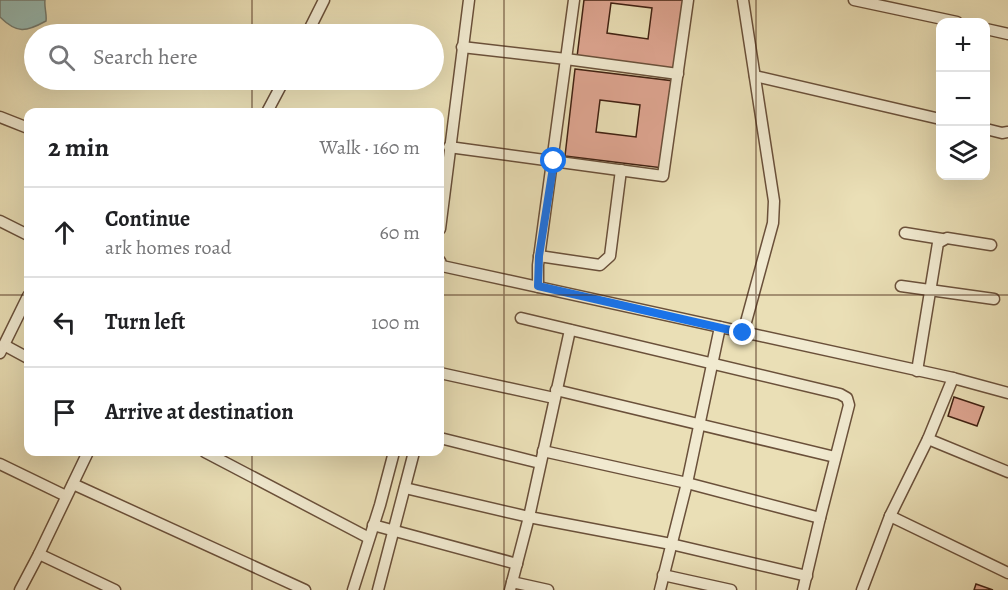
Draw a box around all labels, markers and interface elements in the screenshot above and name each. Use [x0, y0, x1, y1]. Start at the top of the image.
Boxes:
map controls [936, 18, 990, 180]
button: + [936, 18, 990, 72]
search box [24, 24, 444, 90]
icon: search [45, 41, 78, 74]
text: Search here [93, 42, 198, 72]
button: − [936, 72, 990, 126]
button: layers [936, 126, 990, 180]
text: 2 min [48, 130, 109, 165]
text: Walk · 160 m [320, 134, 420, 161]
route start [540, 147, 566, 173]
text: Continue [105, 204, 190, 234]
icon: ahead [48, 216, 81, 249]
text: 60 m [380, 219, 420, 246]
text: ark homes road [105, 234, 232, 261]
icon: left [48, 306, 81, 339]
text: Turn left [105, 307, 185, 337]
text: 100 m [371, 309, 420, 336]
route end [729, 319, 755, 345]
icon: arrive [48, 396, 81, 429]
text: Arrive at destination [105, 397, 294, 427]

